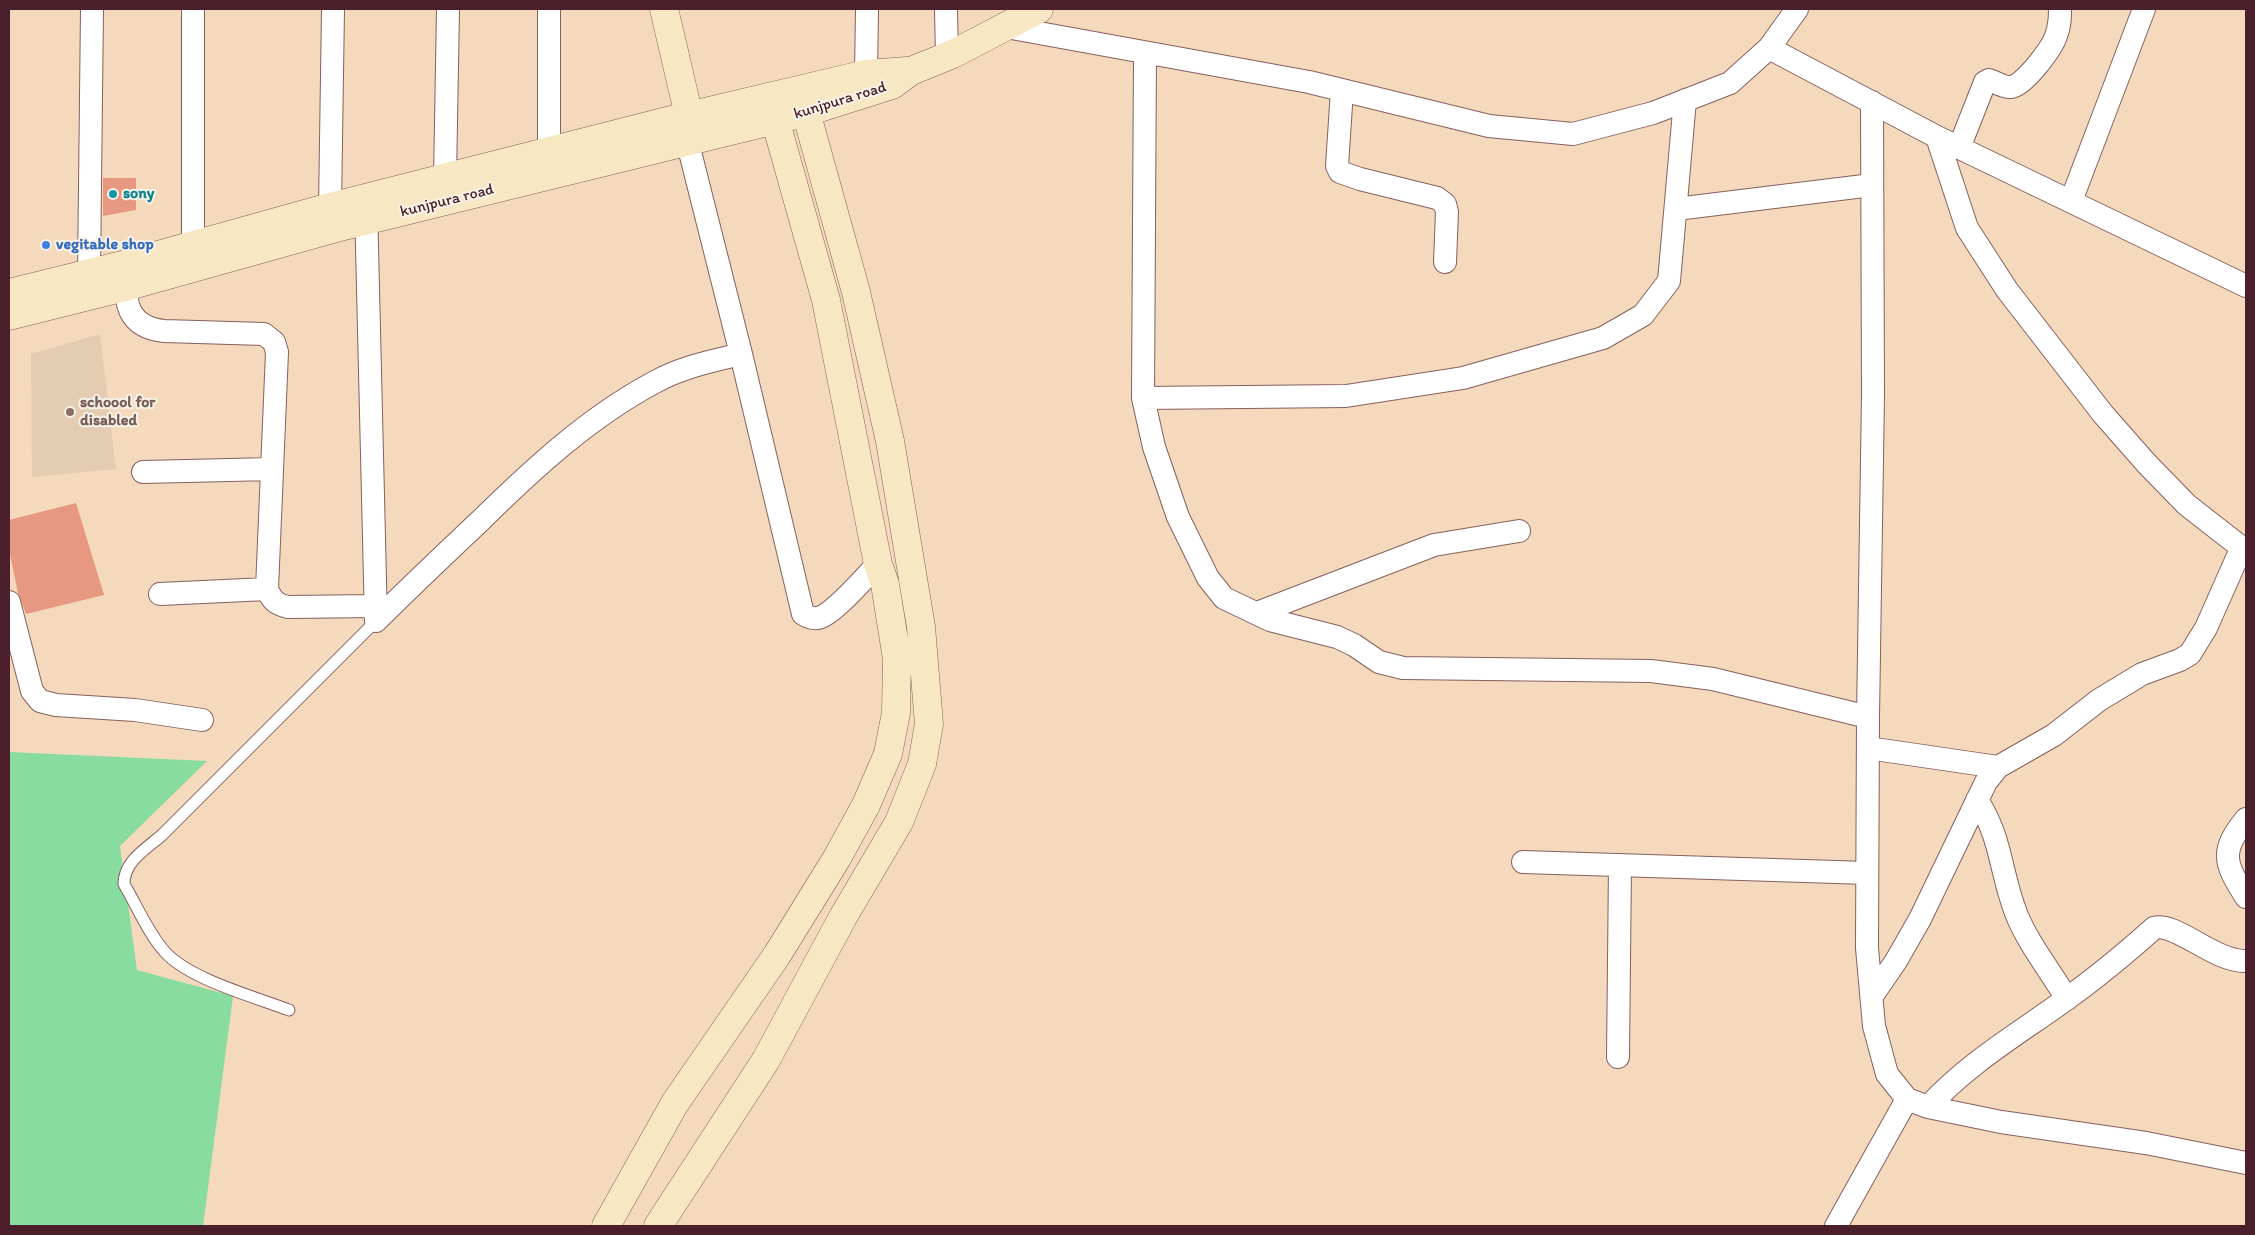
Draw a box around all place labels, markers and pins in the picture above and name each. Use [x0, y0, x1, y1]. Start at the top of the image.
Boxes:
place label: sony [123, 184, 154, 204]
marker: sony [107, 188, 119, 200]
place label: vegitable shop [56, 235, 154, 255]
marker: vegitable shop [40, 239, 52, 251]
place label: schoool for disabled [80, 393, 155, 431]
marker: schoool for disabled [64, 406, 76, 418]

